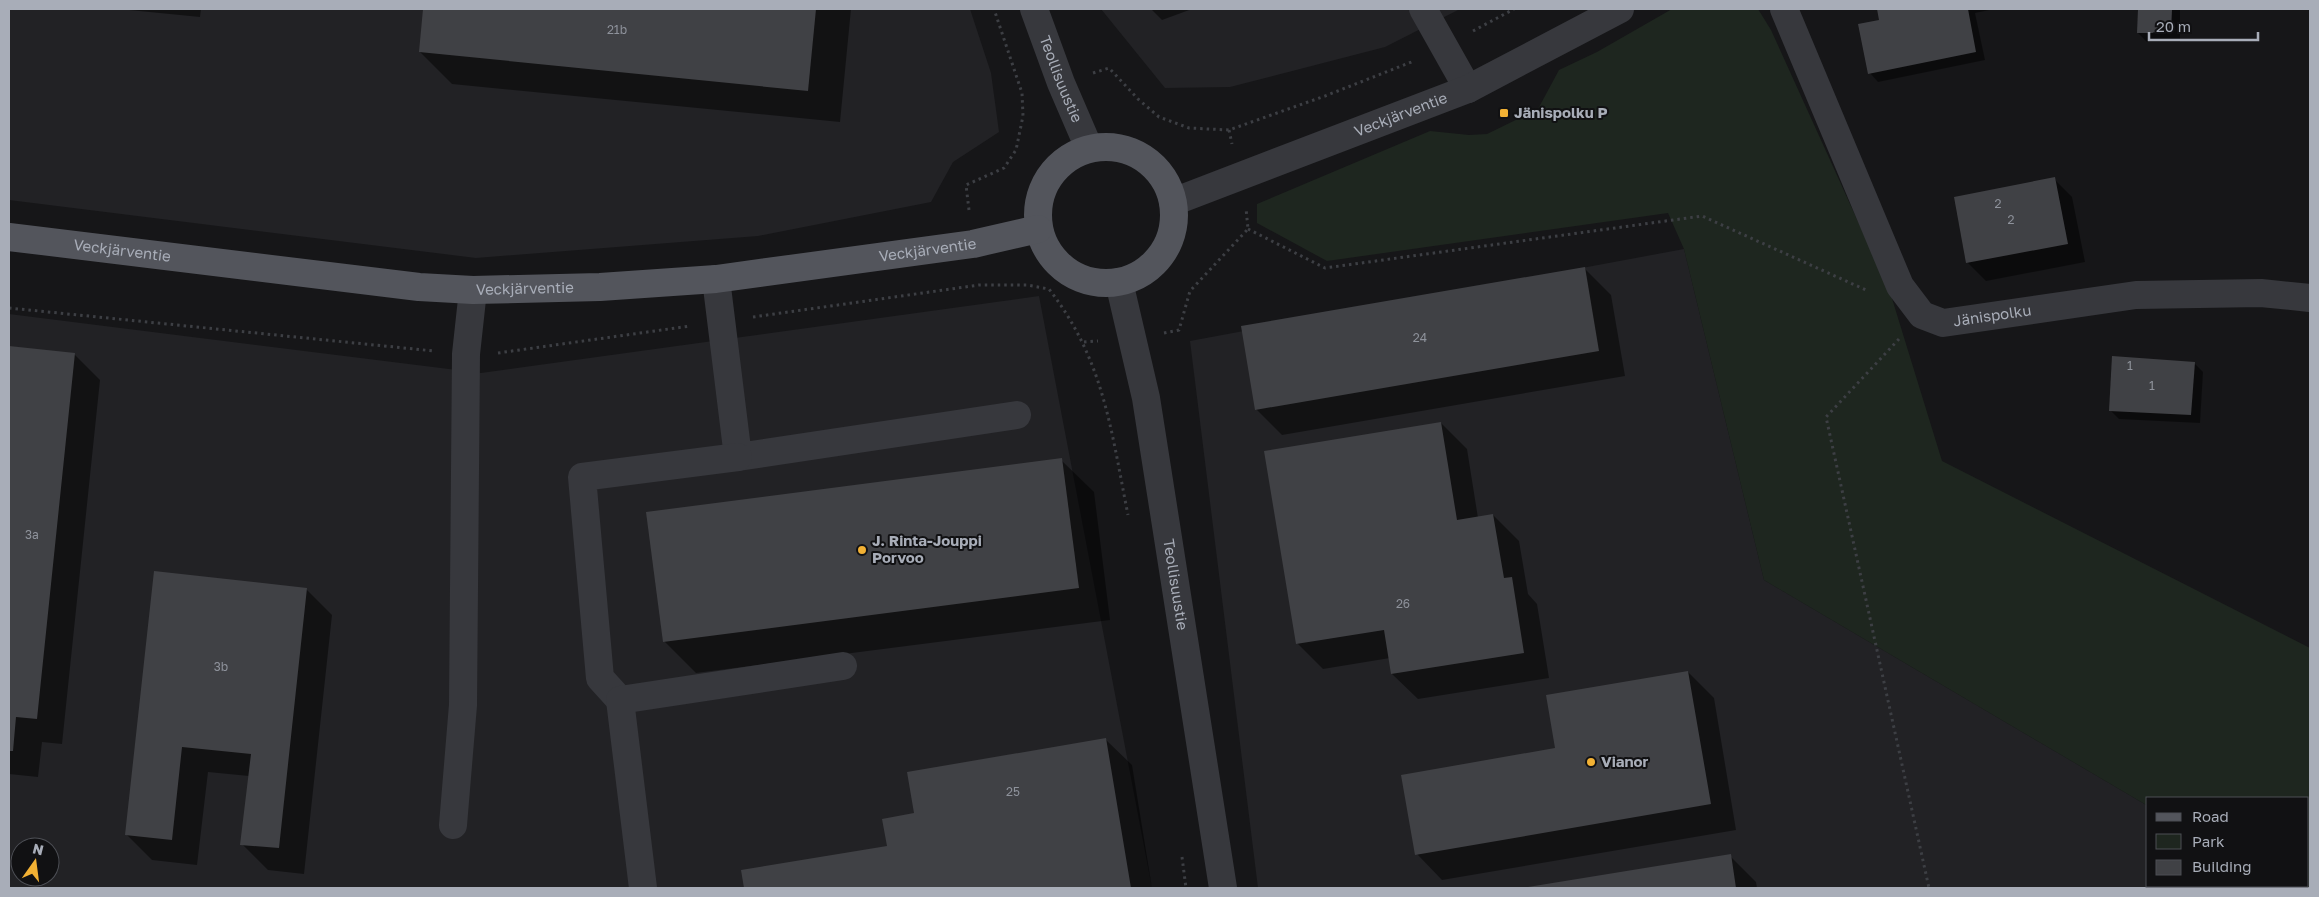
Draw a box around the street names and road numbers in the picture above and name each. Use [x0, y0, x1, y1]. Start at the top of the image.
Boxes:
street label: Teollisuustie [1036, 33, 1087, 125]
street label: Veckjärventie [1352, 88, 1450, 140]
street label: Veckjärventie [878, 234, 978, 265]
street label: Veckjärventie [73, 235, 172, 265]
street label: Veckjärventie [476, 278, 574, 298]
street label: Jänispolku [1952, 300, 2032, 329]
street label: Teollisuustie [1160, 538, 1192, 632]

